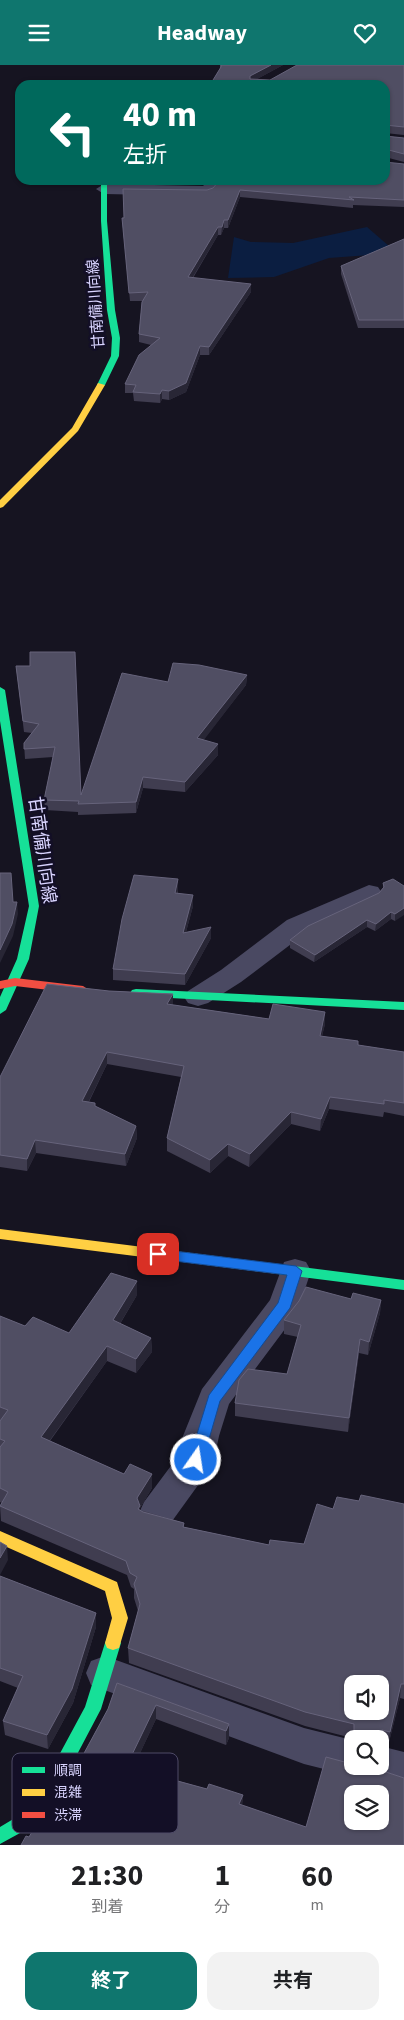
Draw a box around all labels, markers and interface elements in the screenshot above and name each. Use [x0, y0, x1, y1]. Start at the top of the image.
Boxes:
text: Headway [157, 17, 247, 49]
icon: menu [25, 19, 53, 47]
icon: heart [351, 19, 379, 47]
text: 40 m [123, 90, 197, 140]
icon: left [40, 100, 105, 165]
text: 左折 [123, 139, 167, 171]
street label: 甘南備川向線 [82, 258, 110, 350]
street label: 甘南備川向線 [22, 795, 62, 905]
pin [137, 1233, 179, 1275]
icon: arrive [144, 1240, 172, 1268]
position arrow [169, 1433, 221, 1485]
map controls [344, 1675, 389, 1830]
button: sound [344, 1675, 389, 1720]
button: search [344, 1730, 389, 1775]
legend [12, 1753, 178, 1833]
text: 順調 [54, 1761, 82, 1781]
text: 混雑 [54, 1783, 82, 1803]
button: layers [344, 1785, 389, 1830]
text: 渋滞 [54, 1806, 82, 1826]
text: 21:30 [71, 1854, 143, 1897]
text: 1 [214, 1854, 230, 1897]
text: 60 [301, 1855, 333, 1898]
text: m [311, 1894, 324, 1916]
text: 到着 [91, 1896, 123, 1918]
text: 分 [214, 1896, 230, 1918]
button: 終了 [25, 1952, 197, 2010]
button: 共有 [207, 1952, 379, 2010]

